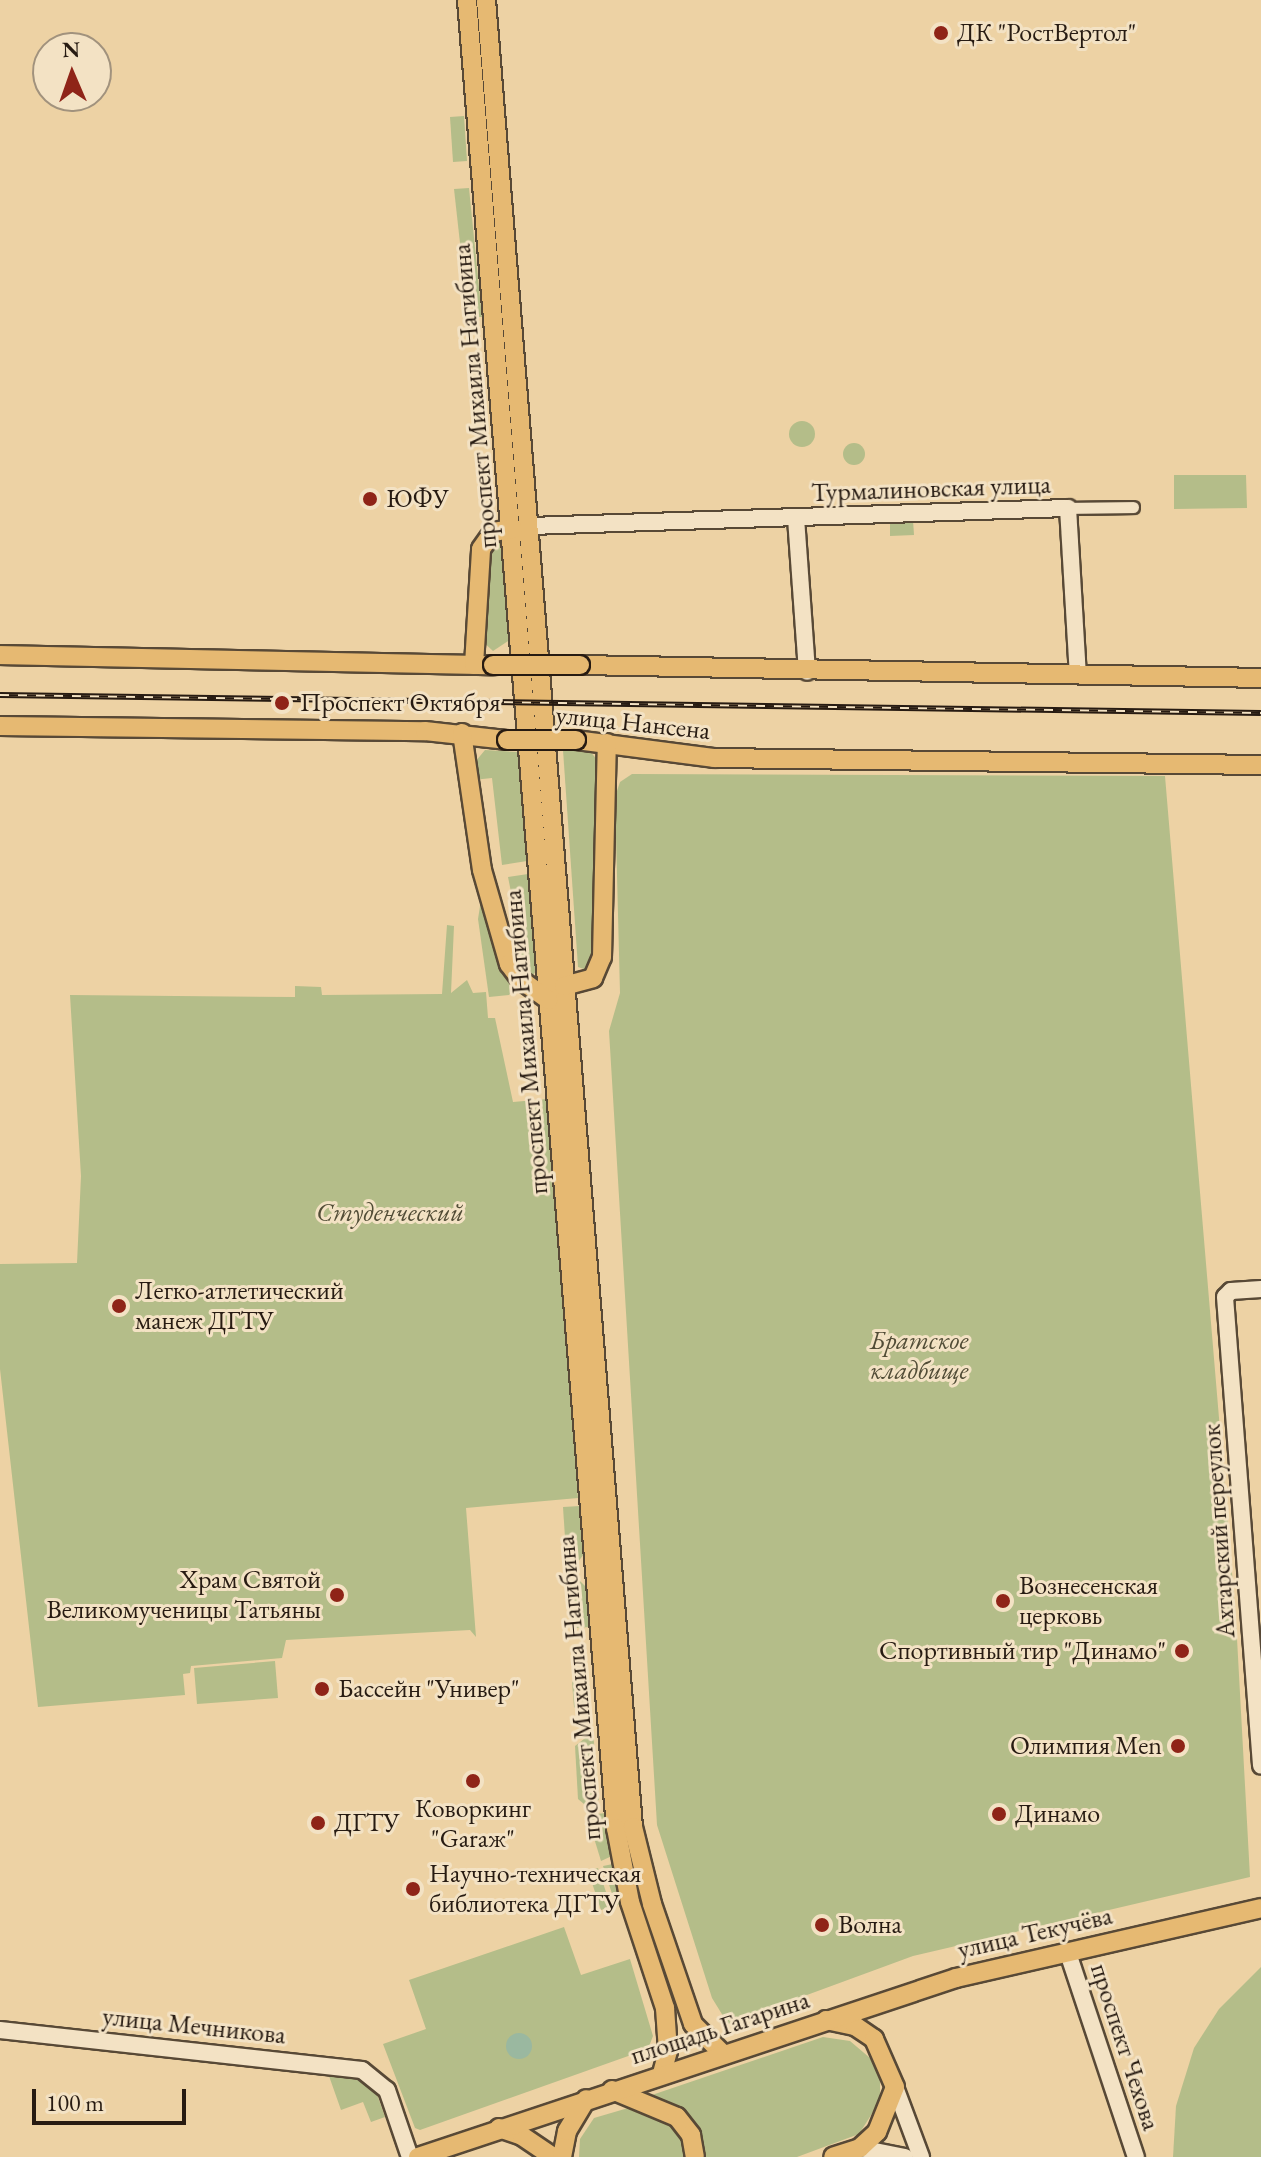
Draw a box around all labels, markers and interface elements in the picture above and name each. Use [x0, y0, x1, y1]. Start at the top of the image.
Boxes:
place label: ДК "РостВертол" [957, 17, 1136, 49]
marker: ДК "РостВертол" [932, 24, 950, 42]
north arrow [32, 32, 112, 112]
text: N [62, 35, 81, 64]
street label: проспект Михаила Нагибина [446, 242, 504, 550]
street label: Турмалиновская улица [811, 469, 1051, 509]
place label: ЮФУ [386, 483, 449, 515]
marker: ЮФУ [361, 490, 379, 508]
place label: Проспект Октября [300, 687, 501, 719]
marker: Проспект Октября [271, 692, 293, 714]
street label: улица Нансена [554, 699, 712, 747]
street label: проспект Михаила Нагибина [497, 888, 555, 1196]
park label: Студенческий [316, 1197, 464, 1229]
place label: Легко-атлетический манеж ДГТУ [135, 1275, 344, 1336]
marker: Легко-атлетический манеж ДГТУ [110, 1297, 128, 1315]
park label: Братское кладбище [870, 1325, 968, 1386]
street label: Ахтарский переулок [1196, 1423, 1242, 1639]
street label: проспект Михаила Нагибина [550, 1534, 608, 1842]
place label: Храм Святой Великомученицы Татьяны [46, 1564, 321, 1626]
place label: Вознесенская церковь [1019, 1570, 1158, 1632]
marker: Храм Святой Великомученицы Татьяны [328, 1586, 346, 1604]
marker: Вознесенская церковь [994, 1592, 1012, 1610]
place label: Спортивный тир "Динамо" [879, 1635, 1166, 1667]
marker: Спортивный тир "Динамо" [1173, 1642, 1191, 1660]
place label: Бассейн "Универ" [338, 1673, 520, 1705]
marker: Бассейн "Универ" [313, 1680, 331, 1698]
place label: Олимпия Men [1010, 1730, 1162, 1762]
marker: Олимпия Men [1169, 1737, 1187, 1755]
marker: Коворкинг "Gаraж" [464, 1772, 482, 1790]
place label: Коворкинг "Gаraж" [415, 1793, 531, 1854]
place label: Динамо [1015, 1798, 1100, 1830]
marker: Динамо [990, 1805, 1008, 1823]
place label: ДГТУ [334, 1807, 400, 1839]
marker: ДГТУ [309, 1814, 327, 1832]
place label: Научно-техническая библиотека ДГТУ [429, 1858, 641, 1920]
marker: Научно-техническая библиотека ДГТУ [404, 1880, 422, 1898]
street label: улица Текучёва [955, 1900, 1115, 1966]
place label: Волна [838, 1909, 902, 1941]
marker: Волна [813, 1916, 831, 1934]
street label: проспект Чехова [1083, 1960, 1167, 2134]
street label: площадь Гагарина [627, 1984, 813, 2072]
street label: улица Мечникова [101, 2001, 287, 2051]
scale bar [36, 2073, 190, 2123]
text: 100 m [46, 2087, 104, 2118]

